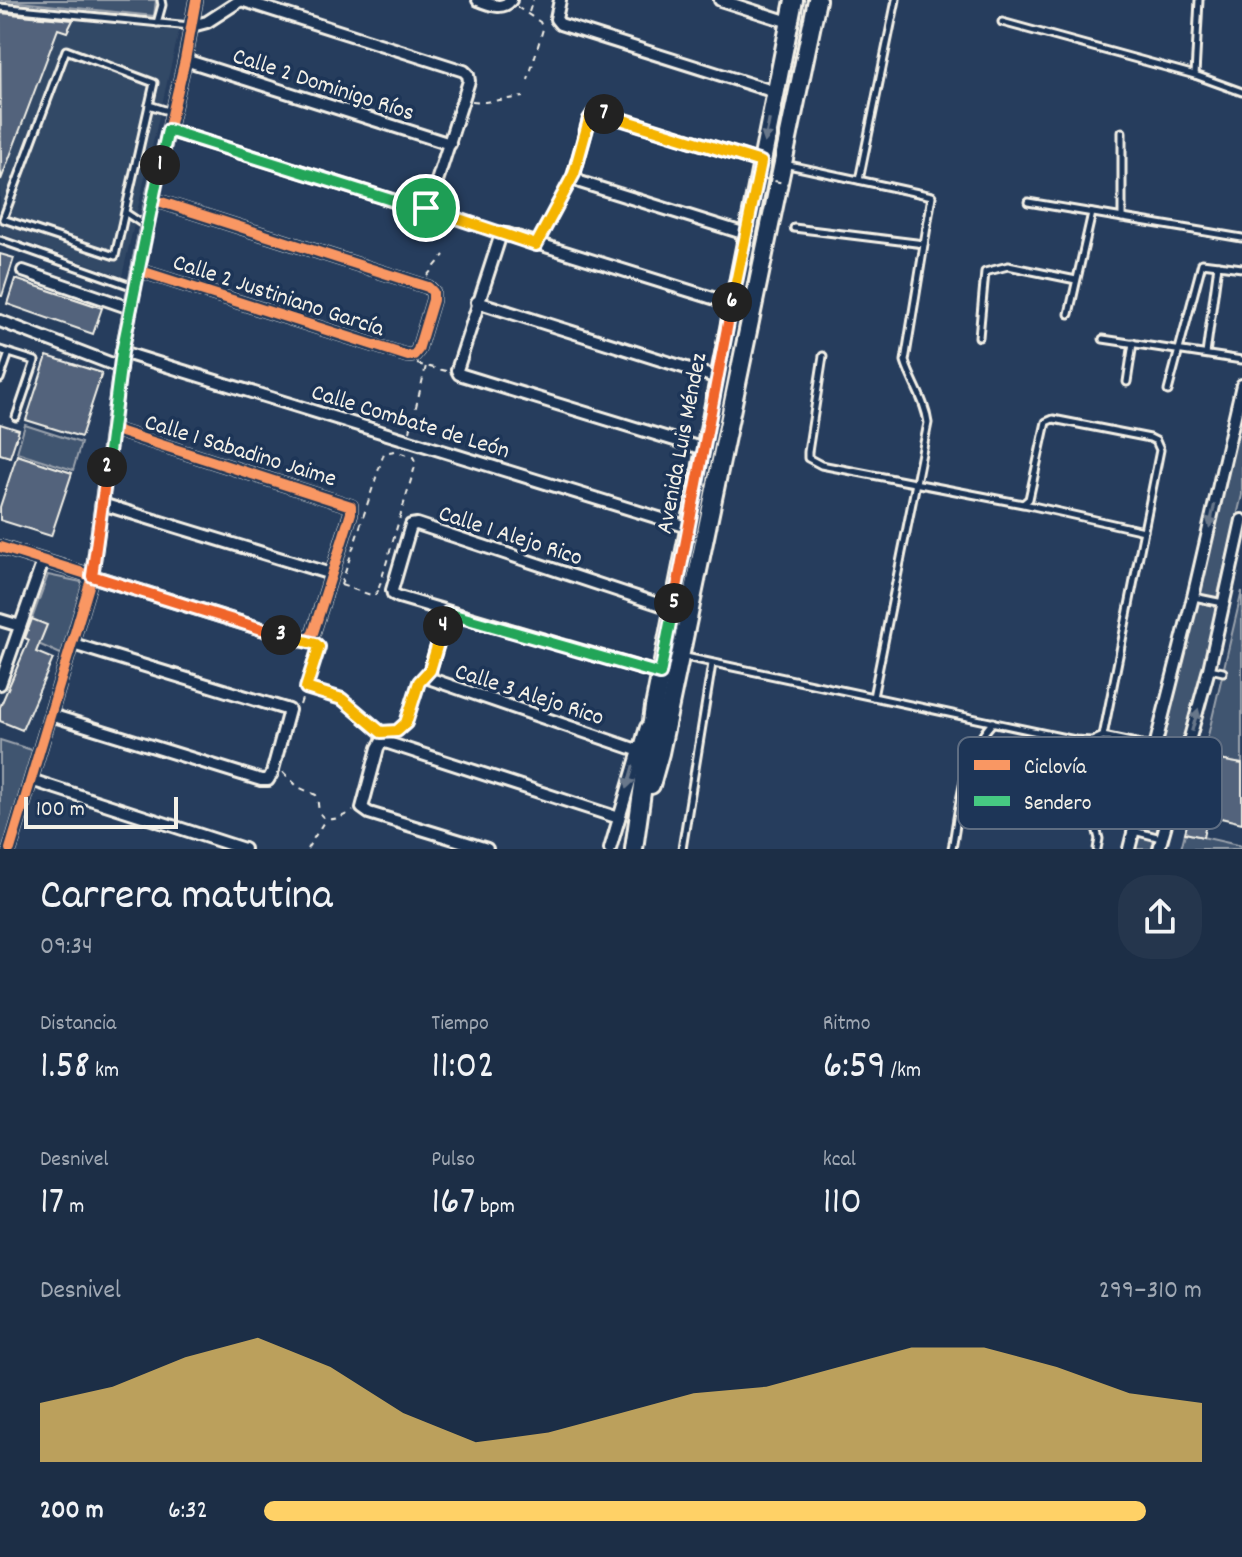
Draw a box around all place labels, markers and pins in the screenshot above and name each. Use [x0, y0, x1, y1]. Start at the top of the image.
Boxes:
pin: 7 [584, 94, 624, 134]
pin: 1 [140, 145, 180, 185]
pin [392, 174, 460, 242]
pin: 6 [712, 282, 752, 322]
pin: 2 [87, 447, 127, 487]
pin: 5 [654, 583, 694, 623]
pin: 4 [423, 606, 463, 646]
pin: 3 [261, 615, 301, 655]

